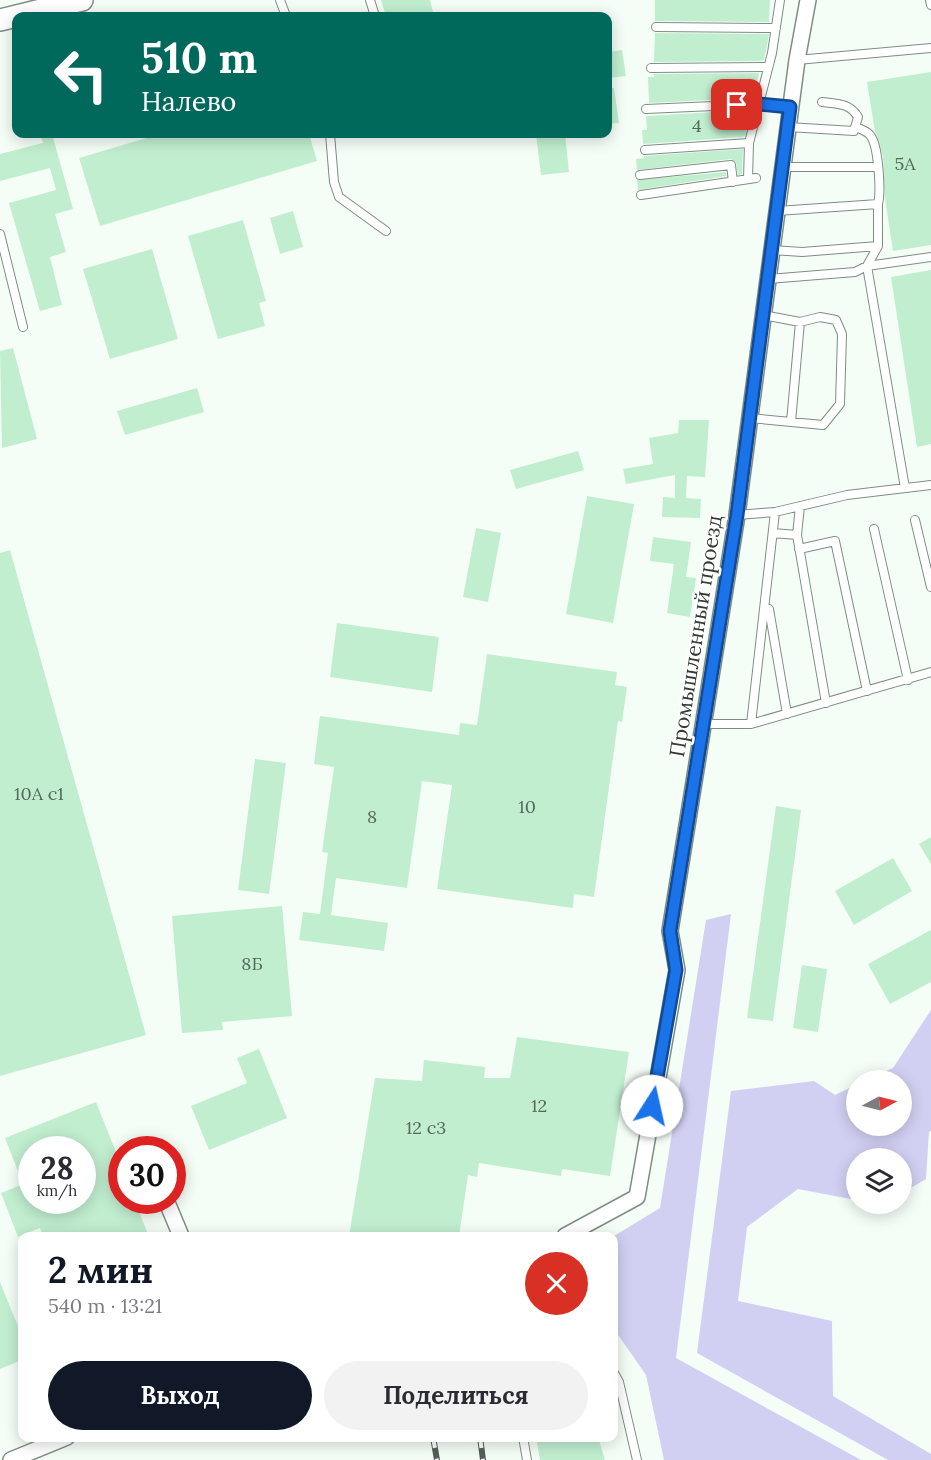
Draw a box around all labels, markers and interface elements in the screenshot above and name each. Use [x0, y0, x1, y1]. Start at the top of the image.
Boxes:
text: 510 m [141, 31, 257, 85]
icon: left [42, 36, 120, 114]
pin [711, 79, 762, 130]
text: Налево [141, 84, 236, 118]
icon: arrive [720, 88, 753, 121]
house number: 4 [692, 114, 702, 137]
house number: 5А [894, 152, 916, 175]
street label: Промышленный проезд [663, 513, 728, 759]
house number: 10А с1 [14, 782, 64, 805]
house number: 10 [518, 795, 536, 818]
house number: 8 [367, 805, 377, 828]
house number: 8Б [241, 952, 263, 975]
north arrow [846, 1070, 912, 1136]
map controls [846, 1070, 912, 1214]
position arrow [620, 1074, 684, 1138]
house number: 12 [531, 1094, 547, 1117]
house number: 12 с3 [406, 1116, 446, 1139]
speed limit sign: 30 [108, 1136, 186, 1214]
button: layers [846, 1148, 912, 1214]
text: 28 [40, 1149, 74, 1187]
text: km/h [37, 1181, 77, 1200]
text: 2 мин [48, 1247, 153, 1293]
button: close [525, 1252, 588, 1315]
text: 540 m · 13:21 [48, 1293, 162, 1318]
button: Выход [48, 1361, 312, 1430]
button: Поделиться [324, 1361, 588, 1430]

